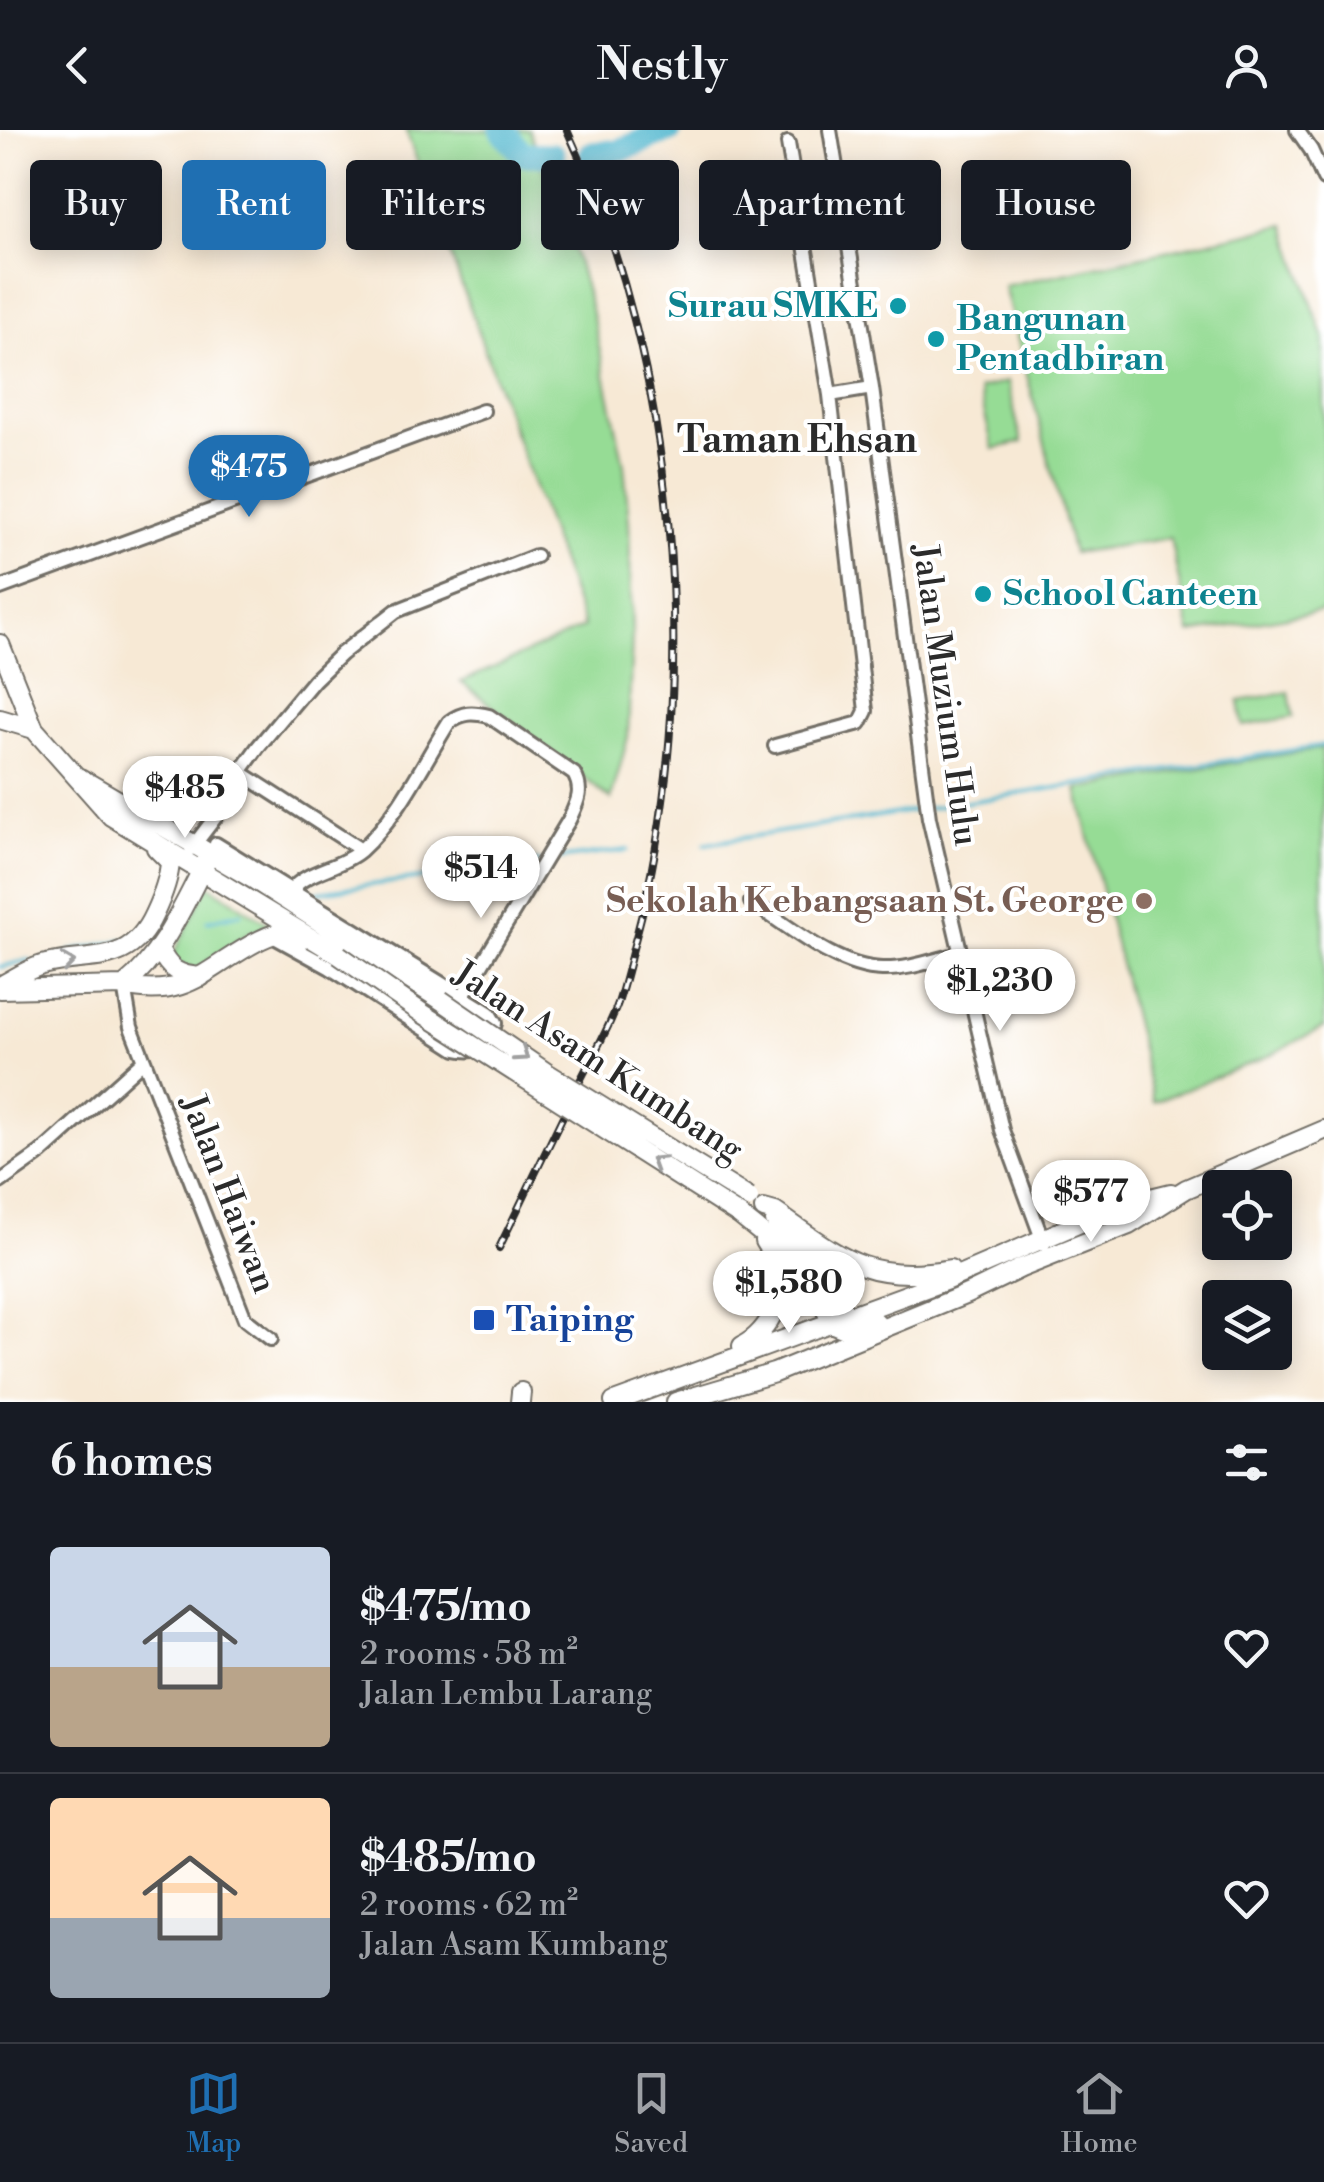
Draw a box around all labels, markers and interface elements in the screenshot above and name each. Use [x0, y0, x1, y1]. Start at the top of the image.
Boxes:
text: Nestly [596, 37, 728, 94]
icon: back [50, 38, 105, 93]
icon: person [1219, 38, 1274, 93]
chip: Buy [30, 160, 162, 250]
chip: Rent [182, 160, 326, 250]
chip: Filters [346, 160, 521, 250]
chip: New [541, 160, 679, 250]
chip: Apartment [699, 160, 941, 250]
chip: House [961, 160, 1131, 250]
place label: Surau SMKE [668, 285, 878, 328]
marker: Surau SMKE [887, 295, 909, 317]
place label: Bangunan Pentadbiran [956, 298, 1165, 381]
marker: Bangunan Pentadbiran [925, 328, 947, 350]
district label: Taman Ehsan [677, 417, 917, 464]
pin: $475 [190, 435, 308, 520]
text: $475 [211, 447, 288, 487]
street label: Jalan Muzium Hulu [902, 539, 987, 849]
place label: School Canteen [1003, 573, 1258, 616]
marker: School Canteen [972, 583, 994, 605]
pin: $485 [126, 756, 244, 841]
text: $485 [145, 768, 225, 808]
pin: $514 [422, 836, 540, 921]
text: $514 [444, 848, 518, 888]
place label: Sekolah Kebangsaan St. George [606, 880, 1124, 923]
marker: Sekolah Kebangsaan St. George [1133, 890, 1155, 912]
pin: $1,230 [919, 949, 1081, 1034]
street label: Jalan Asam Kumbang [443, 951, 751, 1172]
one-way arrow [59, 952, 76, 973]
text: $1,230 [946, 961, 1054, 1001]
one-way arrow [510, 1043, 529, 1061]
street label: Jalan Haiwan [170, 1087, 286, 1299]
one-way arrow [650, 1155, 668, 1174]
pin: $577 [1032, 1160, 1150, 1245]
map controls [1202, 1170, 1292, 1370]
button: locate [1202, 1170, 1292, 1260]
text: $577 [1053, 1172, 1129, 1212]
pin: $1,580 [708, 1251, 870, 1336]
text: $1,580 [735, 1263, 843, 1303]
button: layers [1202, 1280, 1292, 1370]
place label: Taiping [506, 1299, 635, 1342]
marker: Taiping [471, 1307, 497, 1333]
icon: filters [1219, 1435, 1274, 1490]
text: 6 homes [50, 1436, 213, 1489]
text: $475/mo [360, 1581, 532, 1634]
icon: home [130, 1587, 250, 1707]
icon: heart [1219, 1620, 1274, 1675]
text: 2 rooms · 58 m² [360, 1634, 578, 1674]
text: Jalan Lembu Larang [360, 1674, 652, 1714]
text: $485/mo [360, 1832, 537, 1885]
icon: home [130, 1838, 250, 1958]
icon: heart [1219, 1871, 1274, 1926]
text: 2 rooms · 62 m² [360, 1885, 578, 1925]
text: Jalan Asam Kumbang [360, 1925, 668, 1965]
tab: Map [186, 2066, 242, 2161]
tab: Saved [614, 2066, 688, 2161]
tab: Home [1061, 2066, 1138, 2161]

